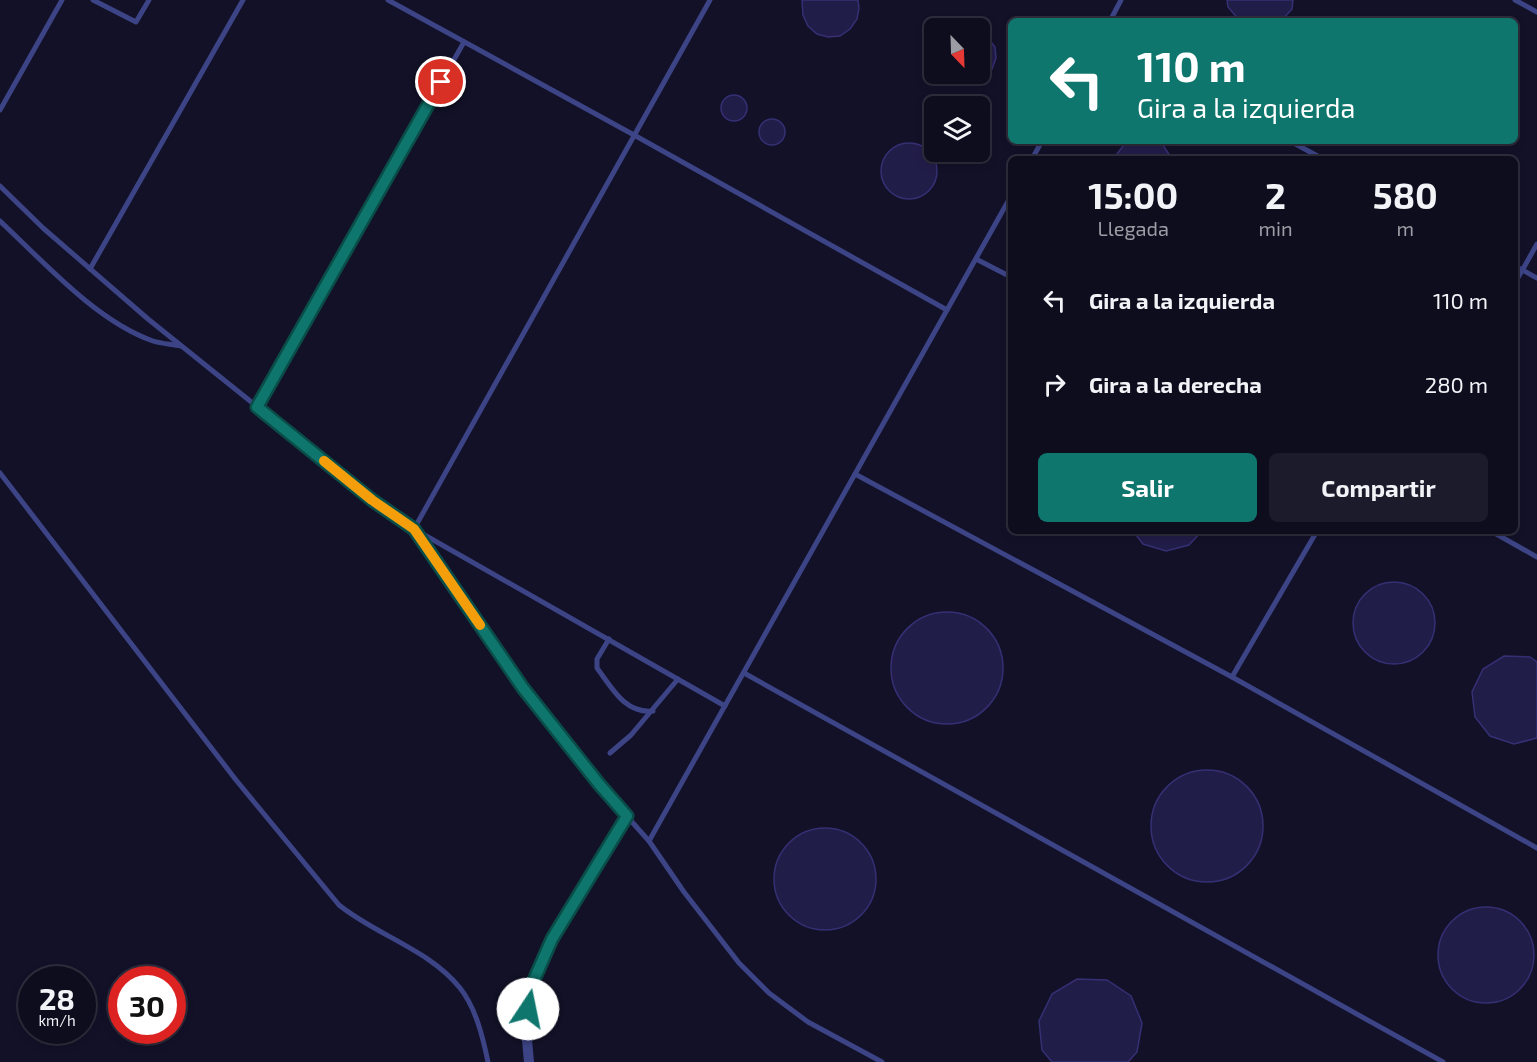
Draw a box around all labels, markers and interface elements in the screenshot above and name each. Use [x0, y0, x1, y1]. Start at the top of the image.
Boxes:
north arrow [924, 18, 990, 84]
map controls [924, 18, 990, 162]
text: 110 m [1137, 40, 1246, 90]
icon: left [1038, 42, 1116, 120]
pin [415, 56, 466, 107]
icon: arrive [424, 65, 457, 98]
text: Gira a la izquierda [1137, 91, 1355, 123]
button: layers [924, 96, 990, 162]
text: 15:00 [1088, 173, 1178, 216]
text: 2 [1265, 173, 1286, 216]
text: 580 [1373, 173, 1438, 216]
text: Llegada [1098, 216, 1169, 240]
text: min [1258, 216, 1293, 240]
text: m [1397, 216, 1414, 240]
icon: left [1038, 284, 1071, 317]
text: Gira a la izquierda [1089, 287, 1275, 313]
text: 110 m [1433, 287, 1488, 313]
icon: right [1038, 368, 1071, 401]
text: Gira a la derecha [1089, 371, 1262, 397]
text: 280 m [1425, 371, 1488, 397]
button: Salir [1038, 453, 1257, 522]
button: Compartir [1269, 453, 1488, 522]
speed limit sign: 30 [108, 966, 186, 1044]
position arrow [496, 977, 560, 1041]
text: 28 [39, 980, 75, 1016]
text: km/h [38, 1011, 76, 1029]

